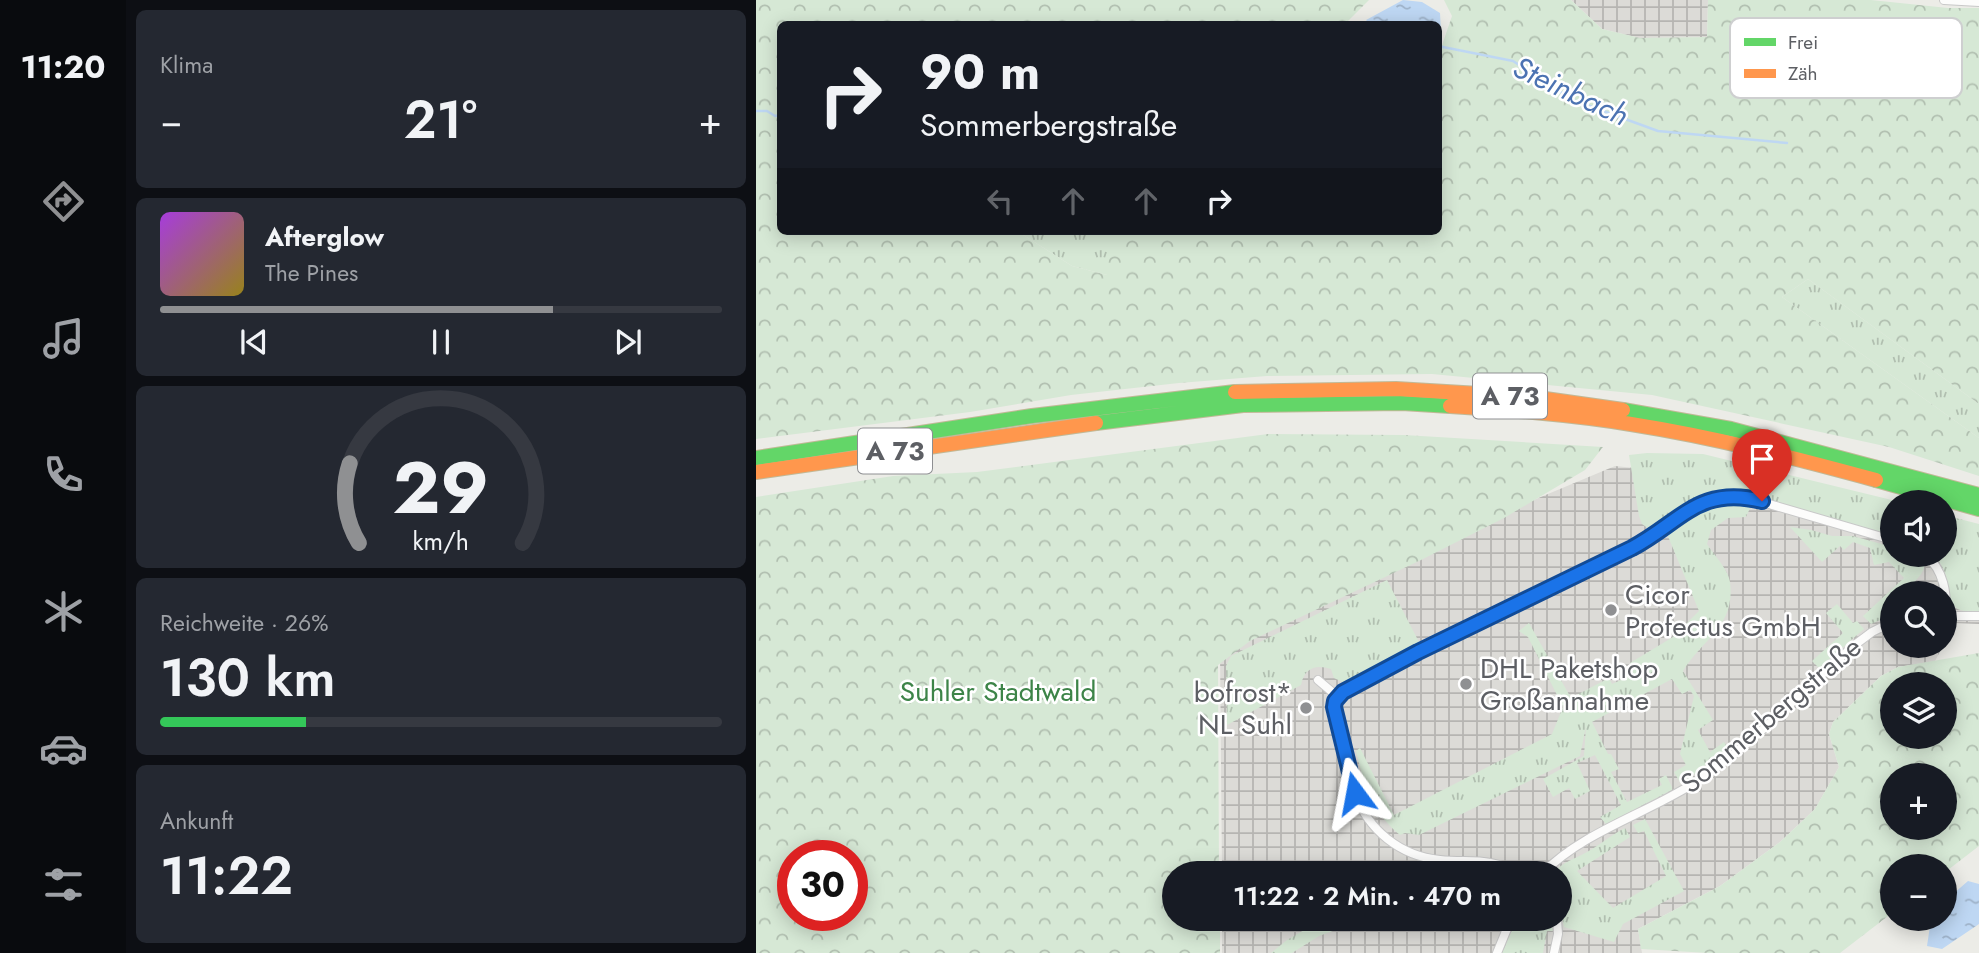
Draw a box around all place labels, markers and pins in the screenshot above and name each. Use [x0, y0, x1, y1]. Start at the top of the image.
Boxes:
pin [1732, 429, 1792, 501]
place label: Cicor Profectus GmbH [1625, 574, 1821, 647]
marker: Cicor Profectus GmbH [1603, 602, 1619, 618]
place label: DHL Paketshop Großannahme [1480, 648, 1658, 721]
place label: bofrost* NL Suhl [1194, 672, 1292, 745]
marker: DHL Paketshop Großannahme [1458, 676, 1474, 692]
marker: bofrost* NL Suhl [1298, 700, 1314, 716]

